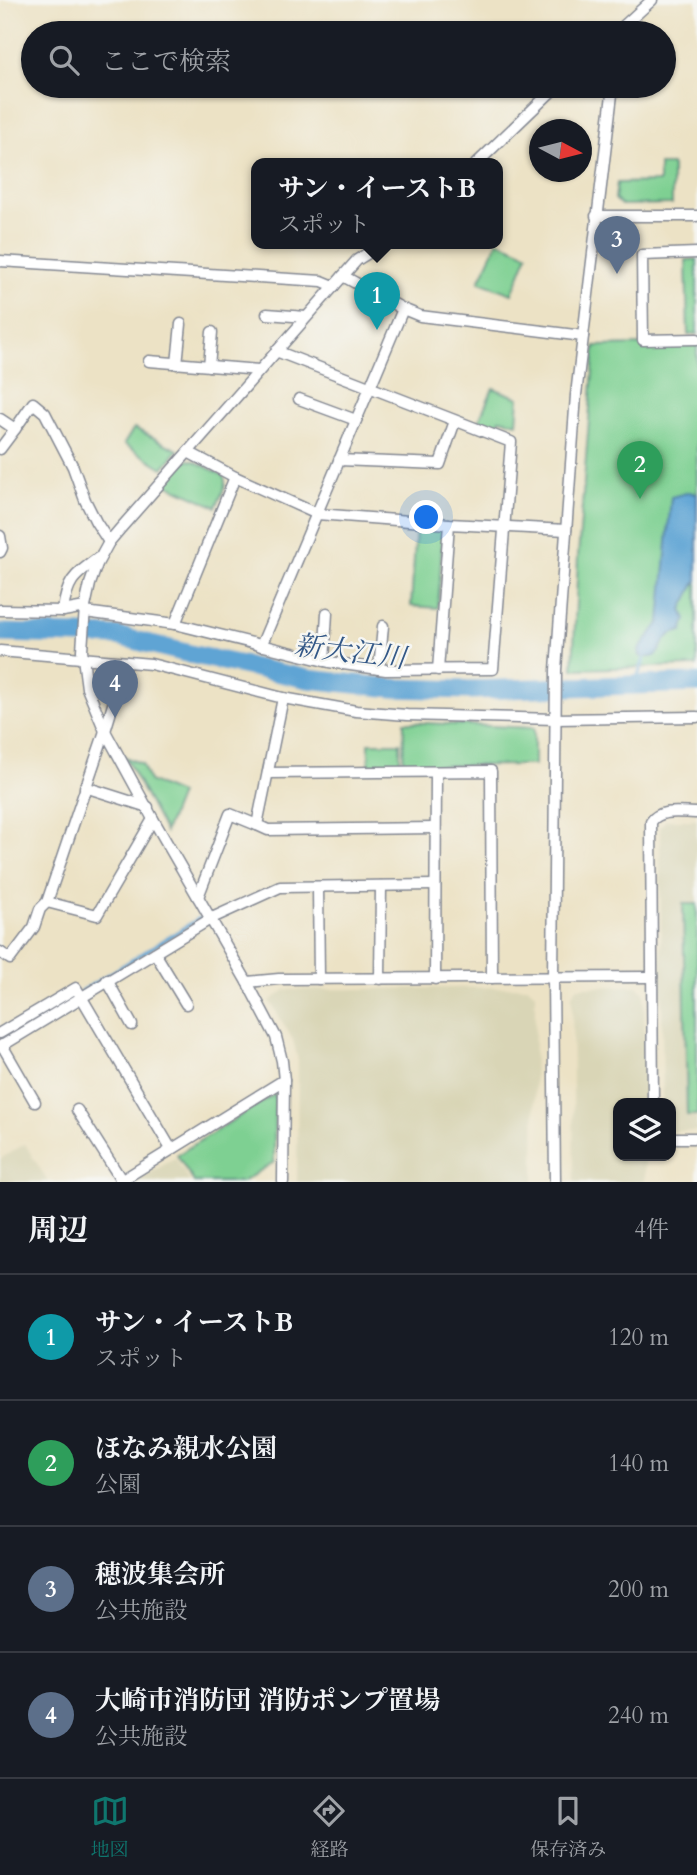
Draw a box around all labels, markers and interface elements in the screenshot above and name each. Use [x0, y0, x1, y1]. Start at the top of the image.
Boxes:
search box [21, 21, 676, 98]
icon: search [45, 41, 83, 79]
text: ここで検索 [101, 44, 231, 79]
north arrow [529, 119, 592, 182]
popup [251, 158, 503, 249]
text: サン・イーストB [278, 171, 476, 206]
text: スポット [278, 209, 370, 240]
pin: 3 [594, 216, 640, 274]
pin: 1 [354, 272, 400, 330]
pin: 2 [617, 441, 663, 499]
your location [409, 500, 443, 534]
water label: 新大江川 [292, 626, 411, 678]
pin: 4 [92, 660, 138, 718]
map controls [613, 1098, 676, 1161]
button: layers [613, 1098, 676, 1161]
text: 周辺 [28, 1210, 88, 1251]
text: 4件 [634, 1214, 669, 1245]
text: サン・イーストB [95, 1305, 293, 1340]
text: 1 [45, 1322, 57, 1353]
text: 120 m [608, 1322, 669, 1353]
text: スポット [95, 1343, 187, 1374]
text: ほなみ親水公園 [95, 1431, 277, 1466]
text: 2 [45, 1448, 57, 1479]
text: 140 m [608, 1448, 669, 1479]
text: 公園 [95, 1469, 141, 1500]
text: 穂波集会所 [95, 1557, 225, 1592]
text: 3 [45, 1574, 57, 1605]
text: 200 m [608, 1574, 669, 1605]
text: 公共施設 [95, 1595, 187, 1626]
text: 大崎市消防団 消防ポンプ置場 [95, 1683, 440, 1718]
text: 4 [45, 1700, 57, 1731]
text: 240 m [608, 1700, 669, 1731]
text: 公共施設 [95, 1721, 187, 1752]
tab: 地図 [91, 1792, 129, 1863]
tab: 経路 [310, 1792, 348, 1863]
tab: 保存済み [530, 1792, 606, 1863]

